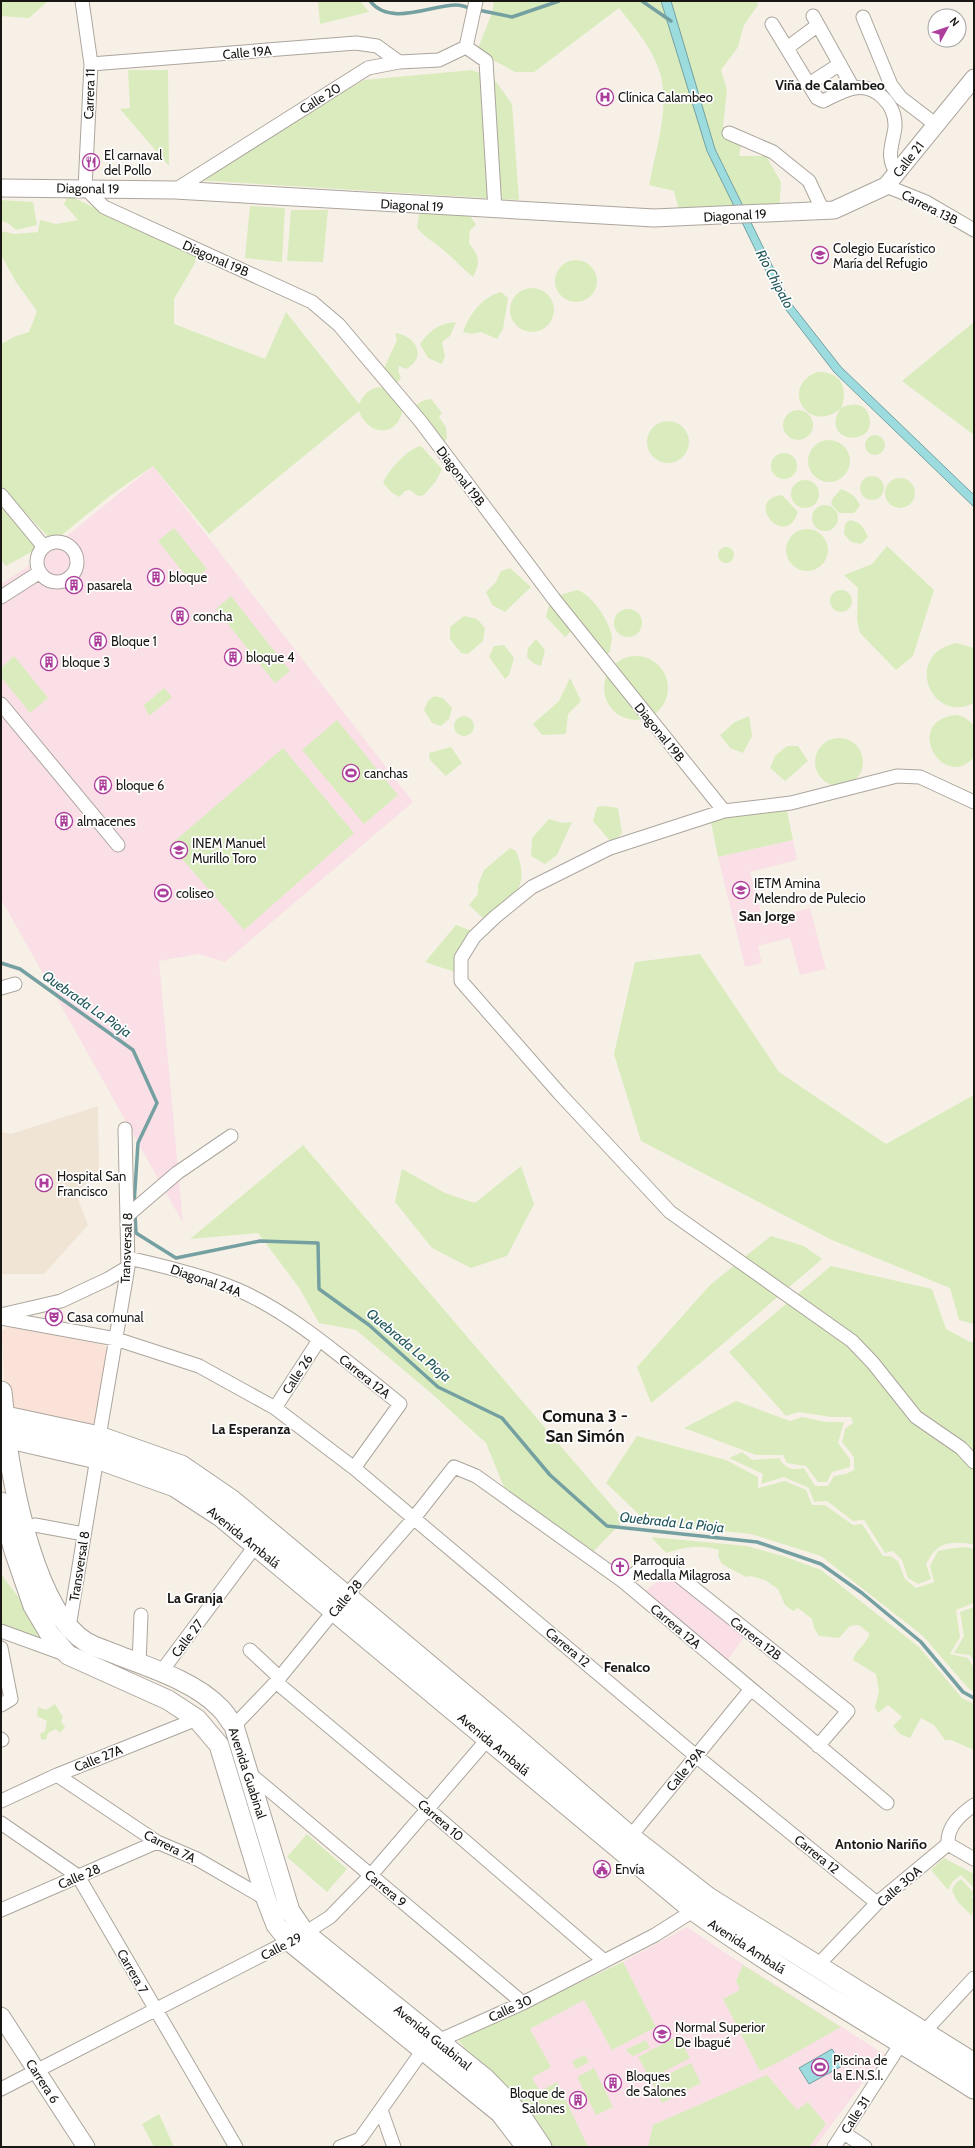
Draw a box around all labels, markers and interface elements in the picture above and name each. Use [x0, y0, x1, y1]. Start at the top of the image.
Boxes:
north arrow [927, 8, 967, 48]
text: N [947, 14, 963, 29]
street label: Calle 19A [222, 42, 272, 62]
street label: Carrera 11 [80, 68, 98, 120]
district label: Viña de Calambeo [775, 76, 885, 94]
street label: Calle 20 [296, 79, 344, 117]
hospital icon: Clínica Calambeo [595, 87, 615, 107]
place label: Clínica Calambeo [618, 89, 713, 105]
street label: Calle 21 [889, 138, 927, 180]
place label: El carnaval del Pollo [104, 147, 162, 178]
restaurant icon: El carnaval del Pollo [81, 152, 101, 172]
street label: Diagonal 19 [56, 179, 120, 197]
street label: Carrera 13B [899, 186, 961, 228]
street label: Diagonal 19 [380, 195, 444, 215]
street label: Diagonal 19 [703, 205, 767, 225]
street label: Diagonal 19B [180, 236, 252, 280]
place label: Colegio Eucarístico María del Refugio [833, 240, 935, 271]
school or university icon: Colegio Eucarístico María del Refugio [810, 245, 830, 265]
water label: Río Chipalo [752, 246, 798, 312]
street label: Diagonal 19B [433, 443, 489, 509]
building icon: bloque [146, 567, 166, 587]
place label: bloque [169, 569, 207, 585]
building icon: pasarela [64, 575, 84, 595]
place label: pasarela [87, 577, 133, 593]
building icon: concha [170, 606, 190, 626]
place label: concha [193, 608, 233, 624]
building icon: Bloque 1 [88, 631, 108, 651]
place label: Bloque 1 [111, 633, 157, 649]
building icon: bloque 4 [223, 647, 243, 667]
place label: bloque 4 [246, 649, 295, 665]
building icon: bloque 3 [39, 652, 59, 672]
place label: bloque 3 [62, 654, 110, 670]
street label: Diagonal 19B [631, 699, 689, 765]
sports icon: canchas [341, 763, 361, 783]
place label: canchas [364, 765, 409, 781]
building icon: bloque 6 [93, 775, 113, 795]
place label: bloque 6 [116, 777, 164, 793]
building icon: almacenes [54, 811, 74, 831]
place label: almacenes [77, 813, 136, 829]
place label: INEM Manuel Murillo Toro [192, 835, 266, 866]
school or university icon: INEM Manuel Murillo Toro [169, 840, 189, 860]
place label: IETM Amina Melendro de Pulecio [754, 875, 866, 906]
school or university icon: IETM Amina Melendro de Pulecio [731, 880, 751, 900]
sports icon: coliseo [153, 883, 173, 903]
place label: coliseo [176, 885, 214, 901]
district label: San Jorge [739, 907, 795, 925]
water label: Quebrada La Pioja [39, 967, 135, 1041]
place label: Hospital San Francisco [57, 1168, 126, 1199]
hospital icon: Hospital San Francisco [34, 1173, 54, 1193]
street label: Transversal 8 [117, 1212, 135, 1284]
street label: Diagonal 24A [168, 1260, 244, 1300]
water label: Quebrada La Pioja [363, 1304, 455, 1386]
theatre icon: Casa comunal [44, 1307, 64, 1327]
place label: Casa comunal [67, 1309, 144, 1325]
street label: Calle 26 [278, 1351, 316, 1397]
street label: Carrera 12A [336, 1351, 394, 1401]
district label: Comuna 3 - San Simón [542, 1406, 628, 1446]
district label: La Esperanza [211, 1420, 291, 1438]
street label: Avenida Ambalá [204, 1503, 284, 1572]
water label: Quebrada La Pioja [619, 1508, 725, 1536]
street label: Transversal 8 [66, 1529, 92, 1602]
place label: Parroquia Medalla Milagrosa [633, 1552, 731, 1583]
church icon: Parroquia Medalla Milagrosa [610, 1557, 630, 1577]
street label: Calle 28 [325, 1576, 366, 1620]
district label: La Granja [167, 1589, 223, 1607]
street label: Carrera 12A [647, 1600, 705, 1652]
street label: Carrera 12B [727, 1613, 785, 1663]
street label: Calle 27 [168, 1616, 207, 1660]
street label: Carrera 12 [542, 1624, 594, 1670]
district label: Fenalco [604, 1658, 650, 1676]
street label: Avenida Ambalá [455, 1709, 534, 1779]
street label: Avenida Guabinal [226, 1725, 270, 1821]
street label: Calle 27A [72, 1741, 124, 1775]
street label: Calle 29A [662, 1744, 708, 1794]
street label: Carrera 10 [415, 1796, 467, 1844]
street label: Carrera 7A [141, 1826, 199, 1866]
street label: Carrera 12 [791, 1831, 843, 1877]
district label: Antonio Nariño [835, 1835, 927, 1853]
public building icon: Envía [592, 1859, 612, 1879]
street label: Calle 28 [55, 1860, 103, 1892]
place label: Envía [615, 1861, 645, 1877]
street label: Calle 30A [873, 1862, 925, 1910]
street label: Carrera 9 [362, 1866, 410, 1910]
street label: Avenida Ambalá [705, 1915, 789, 1977]
street label: Calle 29 [258, 1929, 304, 1963]
street label: Carrera 7 [114, 1946, 152, 1996]
street label: Calle 30 [486, 1991, 534, 2025]
street label: Avenida Guabinal [391, 2001, 475, 2073]
place label: Normal Superior De Ibagué [675, 2019, 766, 2050]
school or university icon: Normal Superior De Ibagué [652, 2024, 672, 2044]
place label: Piscina de la E.N.S.I. [833, 2052, 888, 2083]
street label: Carrera 6 [23, 2056, 63, 2106]
sports icon: Piscina de la E.N.S.I. [810, 2057, 830, 2077]
place label: Bloques de Salones [626, 2068, 687, 2099]
building icon: Bloques de Salones [603, 2073, 623, 2093]
place label: Bloque de Salones [510, 2085, 566, 2116]
building icon: Bloque de Salones [568, 2090, 588, 2110]
street label: Calle 31 [837, 2093, 873, 2137]

